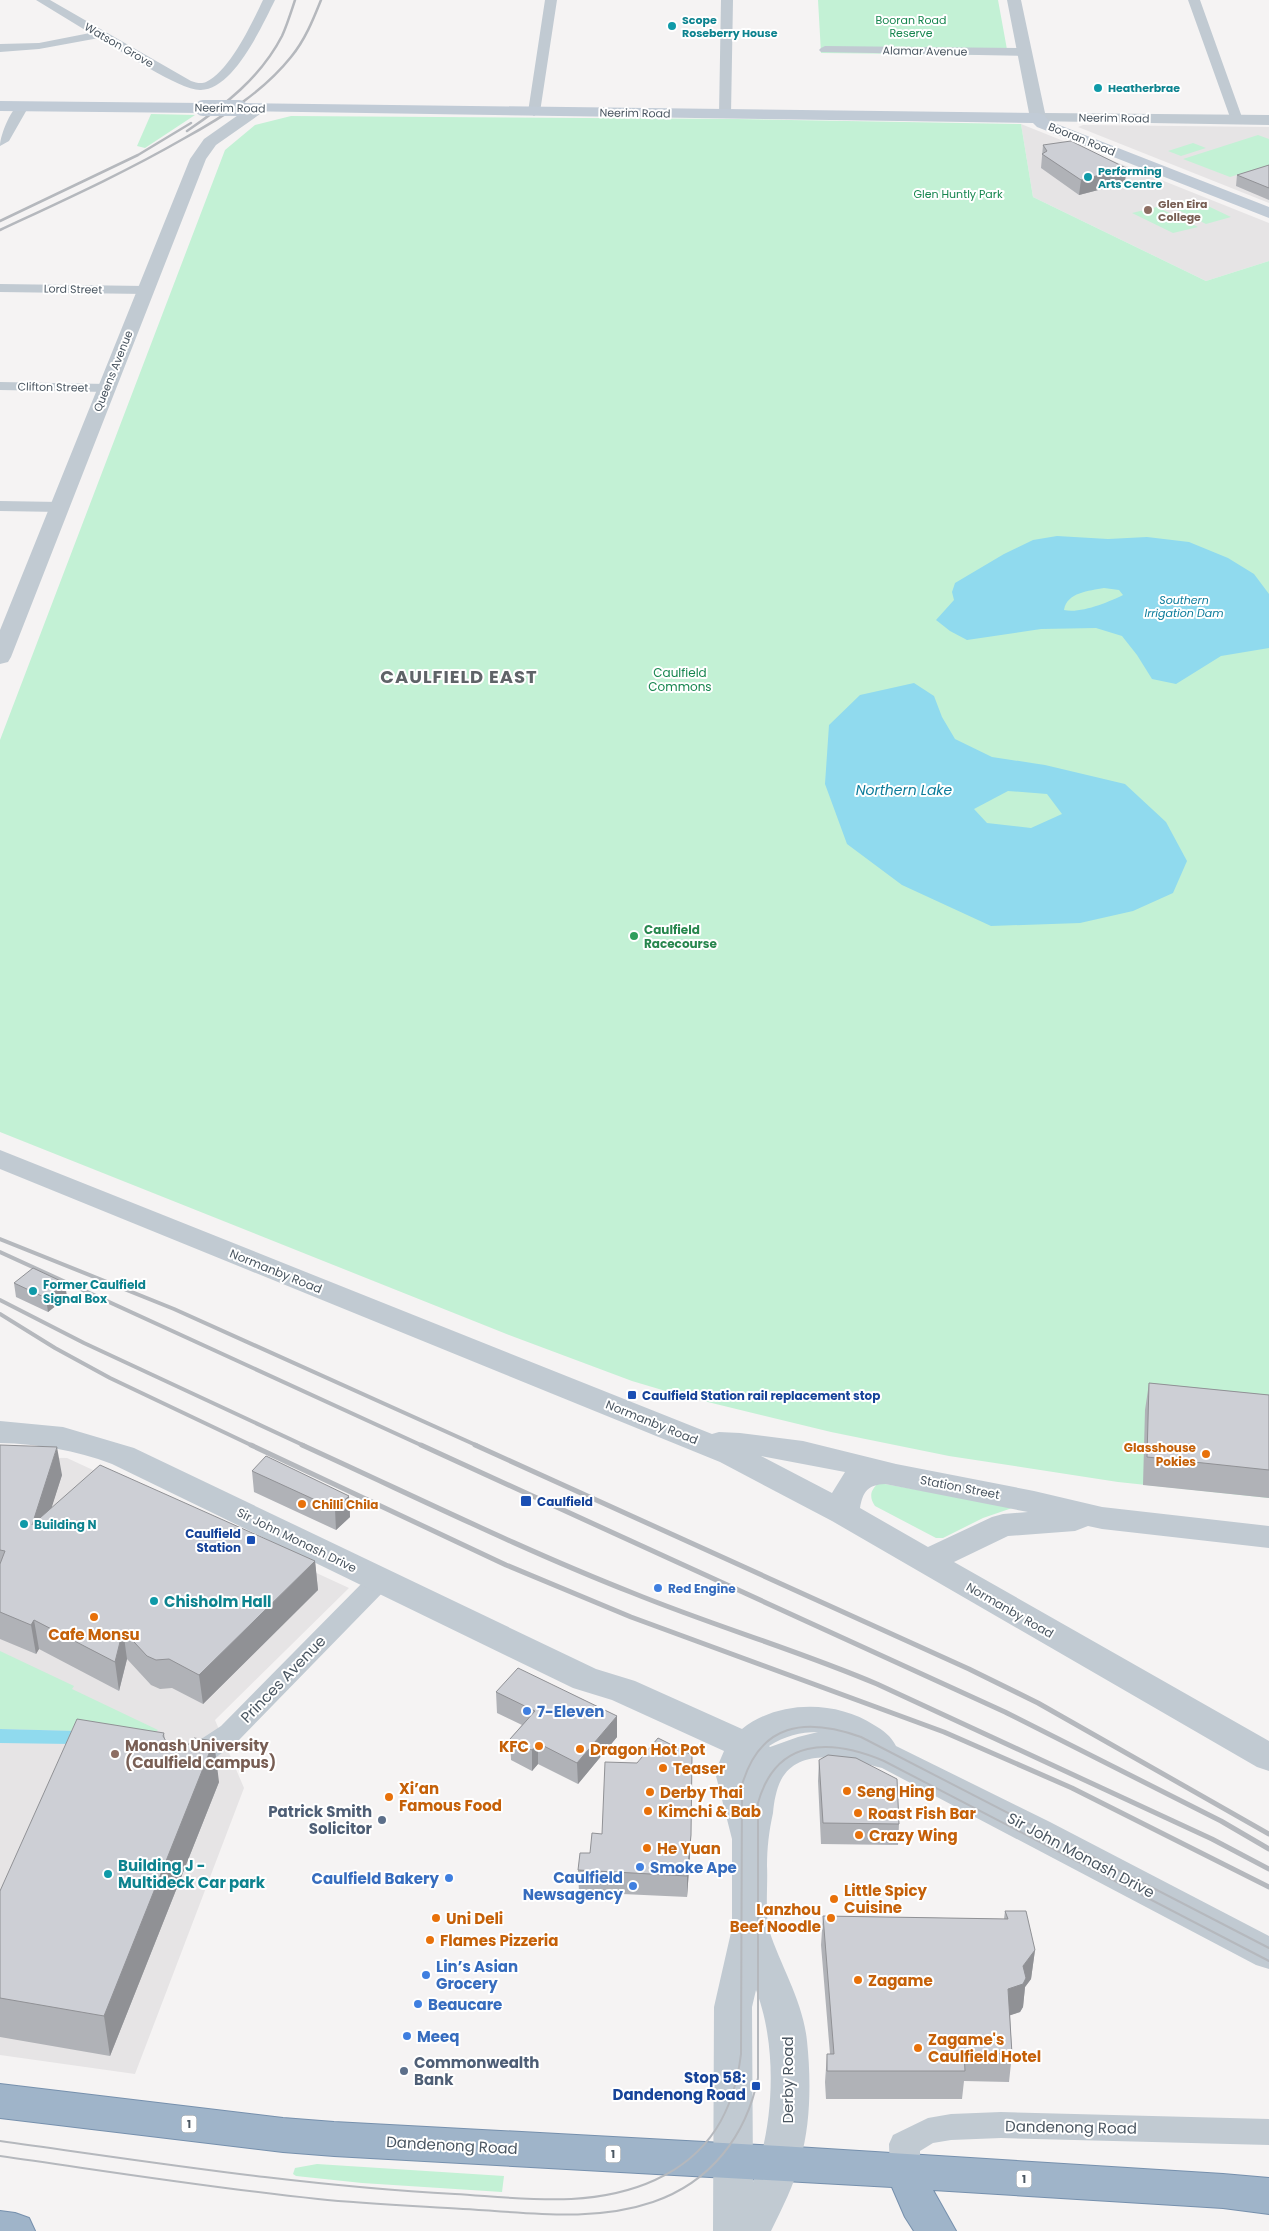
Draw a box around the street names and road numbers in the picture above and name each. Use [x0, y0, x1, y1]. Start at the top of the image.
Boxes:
street label: Watson Grove [81, 19, 157, 71]
street label: Alamar Avenue [883, 42, 968, 60]
street label: Neerim Road [194, 99, 266, 117]
street label: Neerim Road [599, 104, 671, 122]
street label: Neerim Road [1078, 109, 1150, 127]
street label: Booran Road [1046, 118, 1118, 160]
street label: Lord Street [44, 280, 102, 298]
street label: Queens Avenue [89, 328, 137, 414]
street label: Clifton Street [17, 378, 89, 396]
street label: Normanby Road [227, 1245, 325, 1297]
street label: Normanby Road [603, 1396, 701, 1448]
street label: Station Street [919, 1471, 1001, 1503]
street label: Sir John Monash Drive [234, 1504, 360, 1576]
street label: Normanby Road [963, 1578, 1057, 1642]
street label: Princes Avenue [236, 1631, 330, 1727]
street label: Sir John Monash Drive [1004, 1807, 1158, 1903]
street label: Derby Road [777, 2036, 798, 2124]
street label: Dandenong Road [1005, 2115, 1137, 2139]
road number: 1 [182, 2116, 196, 2132]
street label: Dandenong Road [386, 2131, 518, 2159]
road number: 1 [606, 2146, 620, 2162]
road number: 1 [1016, 2170, 1032, 2188]

